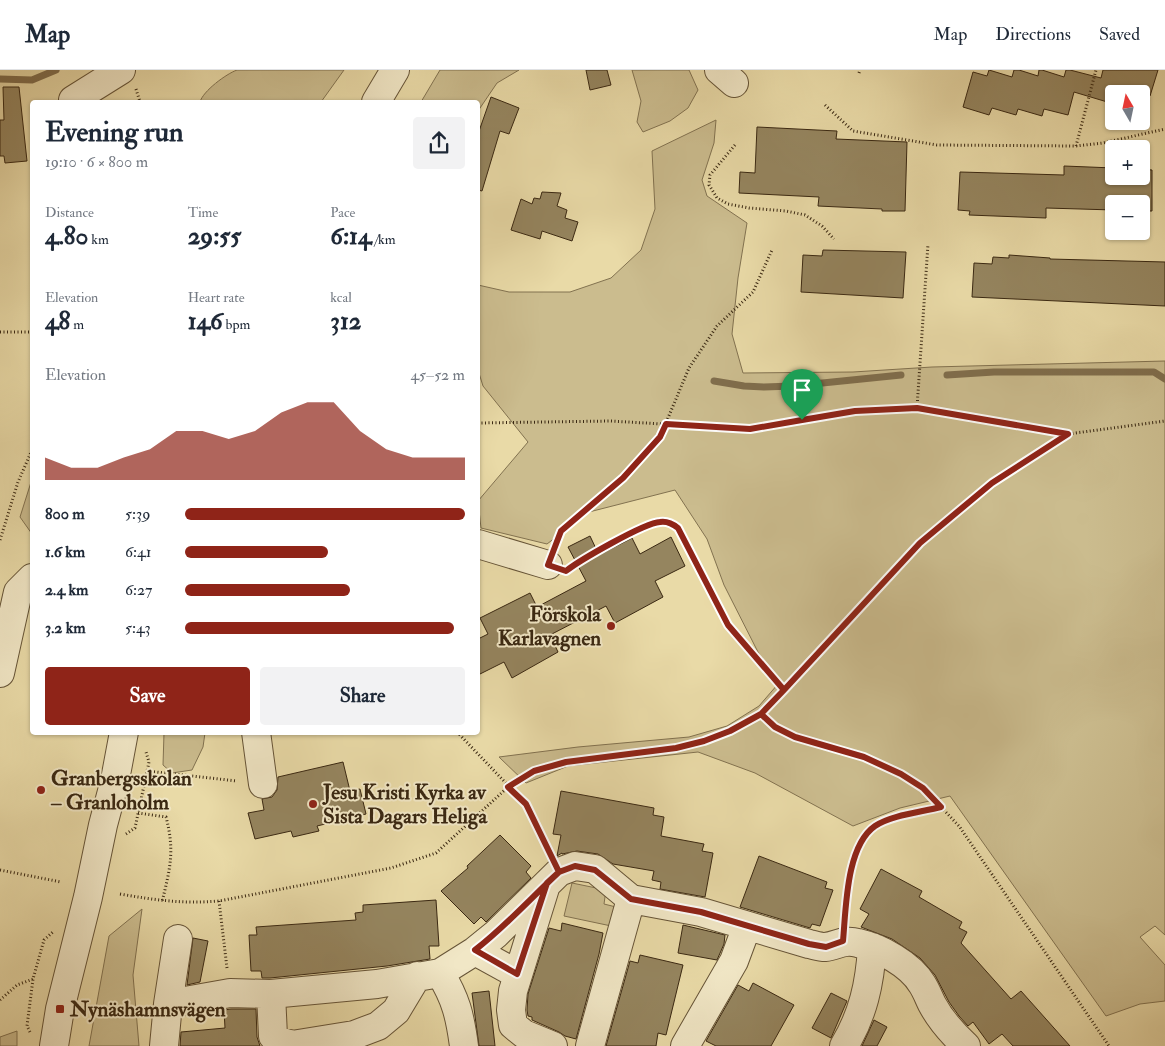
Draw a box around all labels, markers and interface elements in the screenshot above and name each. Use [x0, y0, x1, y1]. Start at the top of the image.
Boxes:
text: Map [25, 19, 70, 50]
text: Map [934, 23, 967, 46]
text: Directions [995, 23, 1071, 46]
text: Saved [1099, 23, 1140, 46]
north arrow [1105, 85, 1150, 130]
map controls [1105, 85, 1150, 240]
text: Evening run [45, 115, 183, 150]
button: share [413, 117, 465, 169]
button: + [1105, 140, 1150, 185]
text: 19:10 · 6 × 800 m [45, 152, 148, 172]
button: − [1105, 195, 1150, 240]
text: Distance [45, 204, 94, 221]
text: Time [188, 204, 218, 221]
text: Pace [330, 204, 355, 221]
text: 4.80 [45, 221, 88, 252]
text: 29:55 [188, 221, 241, 252]
text: 6:14 [330, 221, 372, 252]
text: km [88, 231, 109, 248]
text: /km [372, 231, 396, 248]
text: Elevation [45, 289, 98, 306]
text: Heart rate [188, 289, 245, 306]
text: kcal [330, 289, 352, 306]
text: 48 [45, 306, 70, 337]
text: 146 [188, 306, 223, 337]
text: 312 [330, 306, 362, 337]
text: m [70, 316, 84, 333]
text: bpm [223, 316, 250, 333]
text: Elevation [45, 365, 106, 385]
text: 45–52 m [410, 365, 465, 385]
pin [781, 369, 823, 420]
icon: arrive [788, 376, 816, 404]
text: 800 m [45, 504, 85, 524]
text: 5:39 [125, 504, 150, 524]
text: 1.6 km [45, 542, 85, 562]
text: 6:41 [125, 542, 151, 562]
text: 2.4 km [45, 580, 88, 600]
text: 6:27 [125, 580, 152, 600]
place label: Förskola Karlavagnen [498, 601, 602, 652]
text: 3.2 km [45, 618, 86, 638]
text: 5:43 [125, 618, 151, 638]
marker: Förskola Karlavagnen [605, 620, 617, 632]
button: Save [45, 667, 250, 725]
button: Share [260, 667, 465, 725]
place label: Granbergsskolan – Granloholm [50, 765, 192, 816]
place label: Jesu Kristi Kyrka av Sista Dagars Heliga [322, 779, 488, 830]
marker: Granbergsskolan – Granloholm [35, 784, 47, 796]
marker: Jesu Kristi Kyrka av Sista Dagars Heliga [307, 798, 319, 810]
place label: Nynäshamnsvägen [69, 996, 226, 1023]
marker: Nynäshamnsvägen [54, 1003, 66, 1015]

